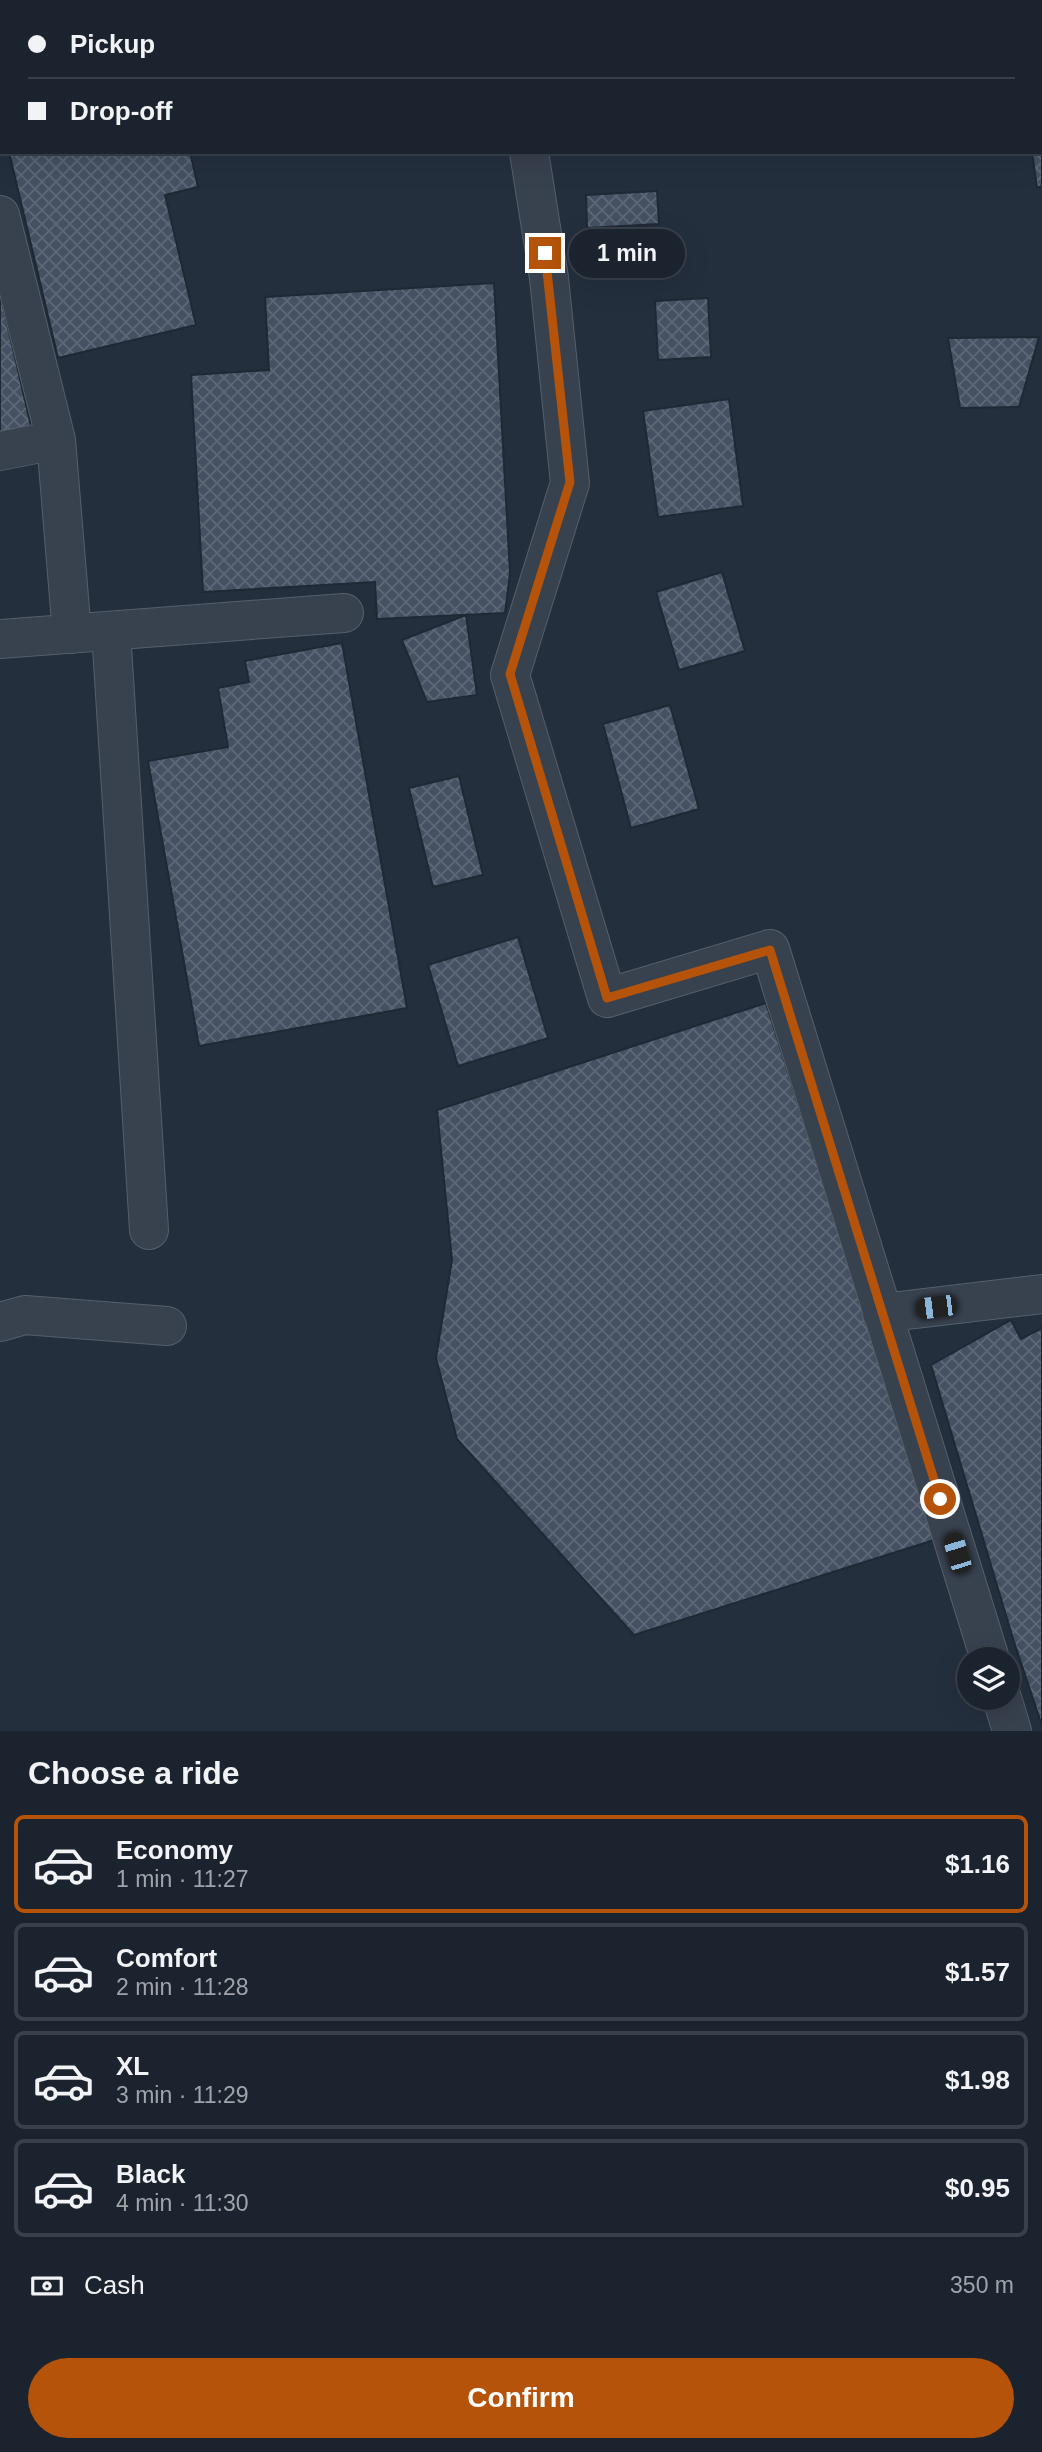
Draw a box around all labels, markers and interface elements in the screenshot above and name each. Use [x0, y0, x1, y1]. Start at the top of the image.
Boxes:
text: Pickup [70, 29, 155, 59]
text: Drop-off [70, 96, 173, 126]
callout: 1 min [570, 229, 685, 278]
route end [529, 237, 561, 269]
text: 1 min [597, 240, 657, 266]
car [914, 1294, 959, 1320]
route start [924, 1483, 956, 1515]
car [941, 1530, 974, 1576]
map controls [957, 1647, 1020, 1710]
button: layers [957, 1647, 1020, 1710]
text: Choose a ride [28, 1755, 240, 1791]
icon: car [32, 1833, 95, 1896]
text: Economy [116, 1835, 233, 1865]
text: $1.16 [945, 1849, 1010, 1879]
text: 1 min · 11:27 [116, 1866, 249, 1892]
icon: car [32, 1941, 95, 2004]
text: Comfort [116, 1943, 217, 1973]
text: $1.57 [945, 1957, 1010, 1987]
text: 2 min · 11:28 [116, 1974, 249, 2000]
icon: car [32, 2049, 95, 2112]
text: XL [116, 2051, 149, 2081]
text: $1.98 [945, 2065, 1010, 2095]
text: 3 min · 11:29 [116, 2082, 249, 2108]
icon: car [32, 2157, 95, 2220]
text: Black [116, 2159, 185, 2189]
text: $0.95 [945, 2173, 1010, 2203]
text: 4 min · 11:30 [116, 2190, 249, 2216]
icon: cash [28, 2267, 66, 2305]
text: Cash [84, 2270, 145, 2300]
text: 350 m [950, 2272, 1014, 2298]
button: Confirm [28, 2358, 1014, 2438]

